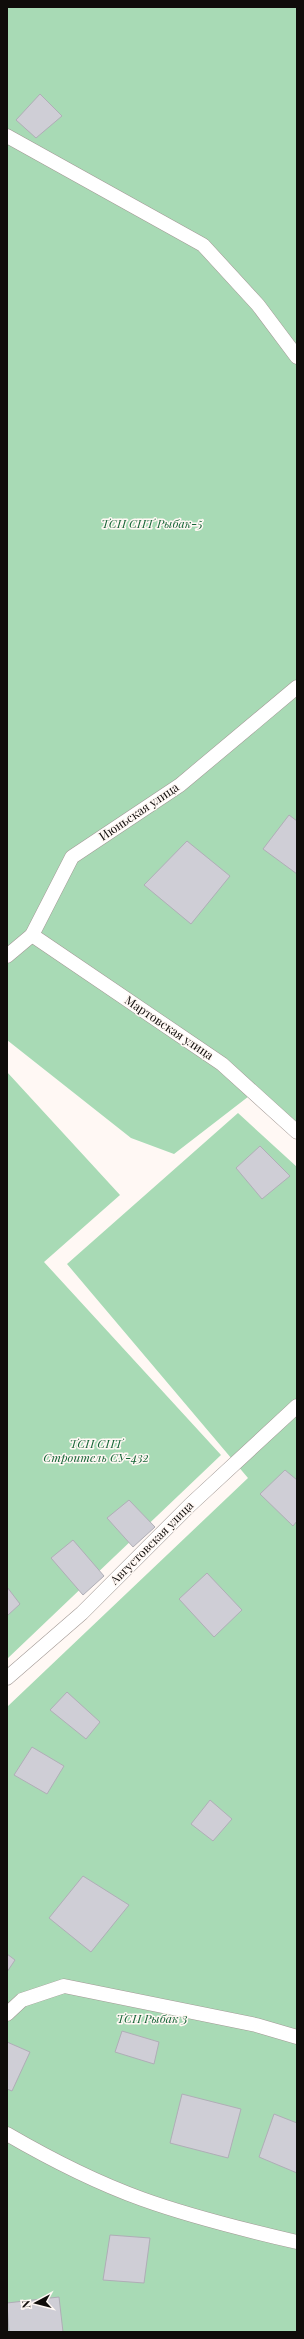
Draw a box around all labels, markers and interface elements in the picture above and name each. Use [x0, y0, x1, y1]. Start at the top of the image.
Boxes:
park label: ТСН СНТ Рыбак-5 [101, 515, 203, 531]
street label: Июньская улица [95, 779, 181, 844]
street label: Мартовская улица [122, 992, 217, 1063]
park label: ТСН СНТ Строитель СУ-432 [43, 1435, 149, 1465]
street label: Августовская улица [105, 1497, 196, 1588]
park label: ТСН Рыбак 3 [116, 2010, 188, 2026]
north arrow [16, 2283, 56, 2323]
text: N [18, 2299, 34, 2309]

